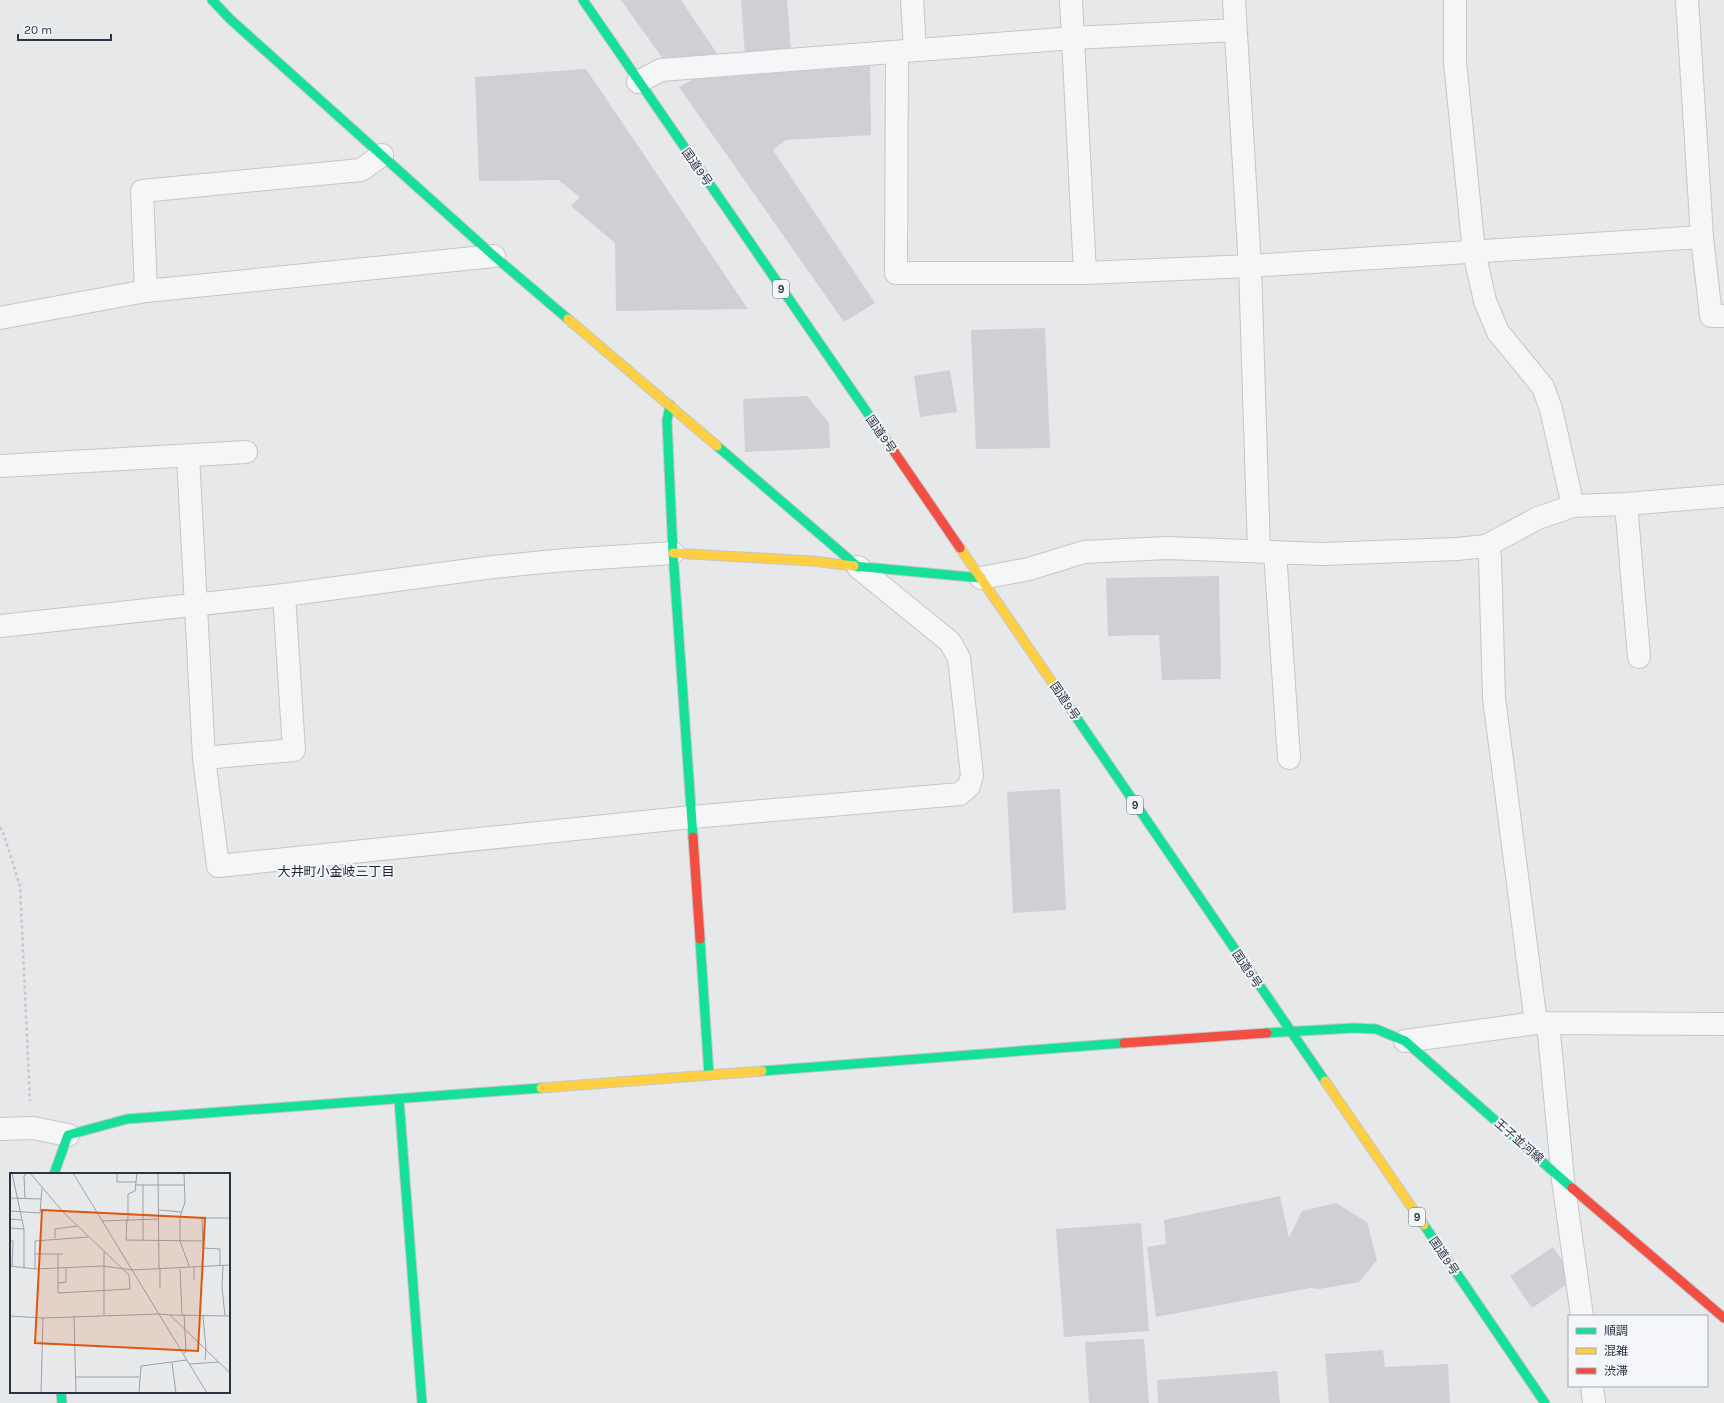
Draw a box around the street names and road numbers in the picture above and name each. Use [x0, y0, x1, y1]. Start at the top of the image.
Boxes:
street label: 国道9号 [679, 145, 715, 189]
road number: 9 [773, 280, 789, 298]
street label: 国道9号 [863, 412, 899, 456]
street label: 国道9号 [1047, 679, 1083, 723]
road number: 9 [1127, 796, 1143, 814]
street label: 国道9号 [1229, 947, 1265, 991]
street label: 王子並河線 [1492, 1116, 1546, 1166]
road number: 9 [1409, 1208, 1425, 1226]
street label: 国道9号 [1426, 1234, 1462, 1278]

